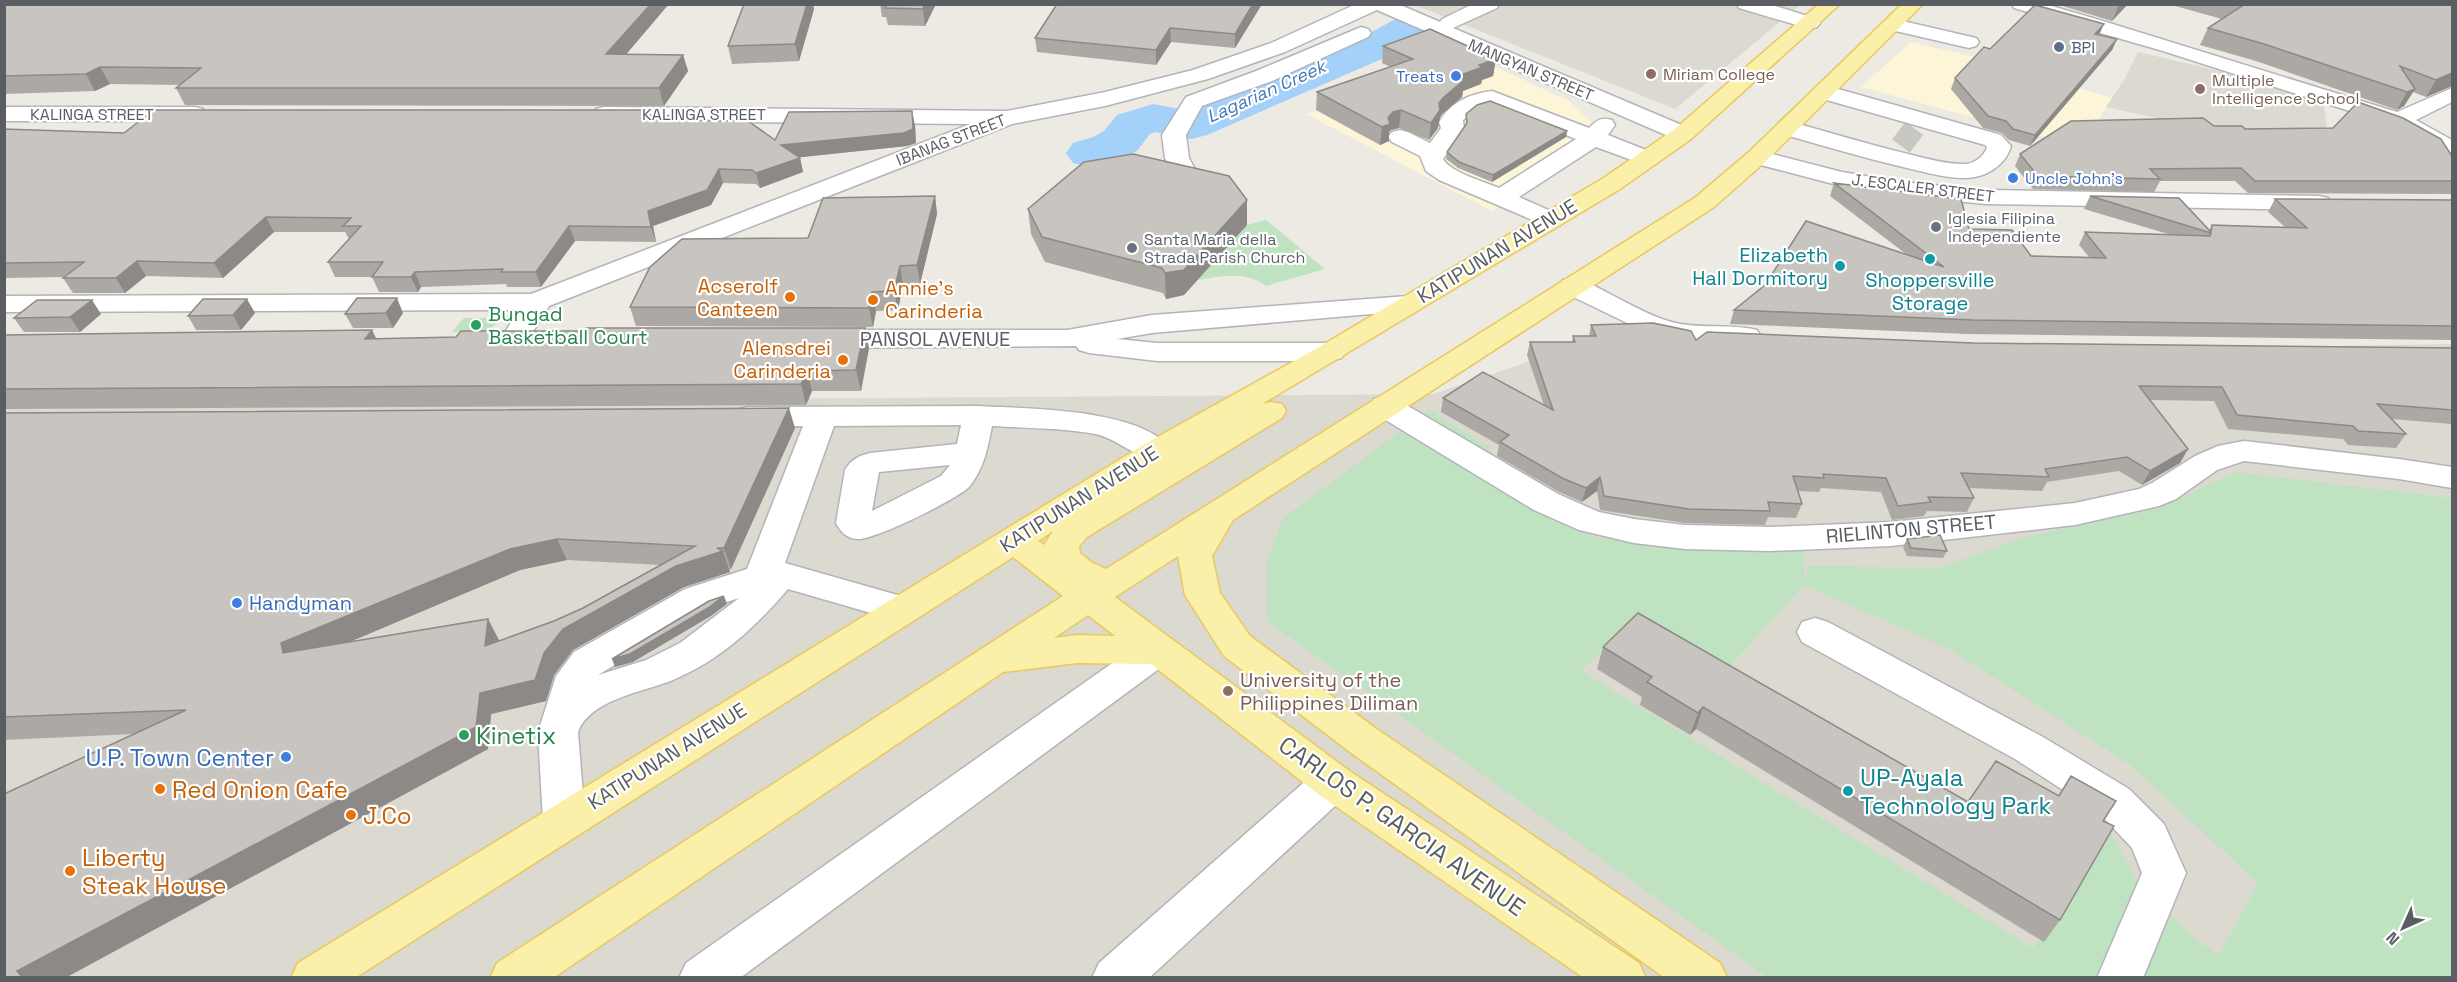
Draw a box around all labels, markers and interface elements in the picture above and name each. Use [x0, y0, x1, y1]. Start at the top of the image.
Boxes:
street label: MANGYAN STREET [1465, 34, 1597, 106]
place label: BPI [2071, 37, 2095, 58]
marker: BPI [2052, 40, 2066, 54]
water label: Lagarian Creek [1203, 54, 1331, 128]
place label: Miriam College [1663, 64, 1775, 85]
place label: Treats [1396, 66, 1444, 87]
marker: Miriam College [1644, 67, 1658, 81]
marker: Treats [1449, 69, 1463, 83]
place label: Multiple Intelligence School [2212, 70, 2359, 109]
marker: Multiple Intelligence School [2193, 82, 2207, 96]
street label: KALINGA STREET [30, 104, 154, 125]
street label: KALINGA STREET [642, 104, 766, 125]
street label: IBANAG STREET [893, 109, 1009, 171]
place label: Uncle John's [2025, 168, 2123, 189]
street label: J. ESCALER STREET [1850, 169, 1996, 207]
marker: Uncle John's [2006, 171, 2020, 185]
street label: KATIPUNAN AVENUE [1412, 193, 1582, 309]
place label: Iglesia Filipina Independiente [1948, 208, 2061, 247]
marker: Iglesia Filipina Independiente [1929, 220, 1943, 234]
place label: Santa Maria della Strada Parish Church [1144, 229, 1305, 268]
marker: Santa Maria della Strada Parish Church [1125, 241, 1139, 255]
place label: Elizabeth Hall Dormitory [1692, 242, 1828, 291]
marker: Shoppersville Storage [1923, 252, 1937, 266]
marker: Elizabeth Hall Dormitory [1833, 259, 1847, 273]
place label: Shoppersville Storage [1865, 267, 1995, 316]
place label: Acserolf Canteen [697, 273, 778, 322]
place label: Annie's Carinderia [885, 275, 983, 324]
marker: Acserolf Canteen [783, 290, 797, 304]
marker: Annie's Carinderia [866, 293, 880, 307]
place label: Bungad Basketball Court [488, 301, 648, 350]
marker: Bungad Basketball Court [469, 318, 483, 332]
street label: PANSOL AVENUE [860, 326, 1010, 352]
place label: Alensdrei Carinderia [733, 335, 831, 384]
marker: Alensdrei Carinderia [836, 353, 850, 367]
street label: KATIPUNAN AVENUE [995, 440, 1163, 558]
street label: RIELINTON STREET [1825, 509, 1998, 549]
place label: Handyman [249, 590, 352, 616]
marker: Handyman [230, 596, 244, 610]
place label: University of the Philippines Diliman [1240, 667, 1418, 716]
marker: University of the Philippines Diliman [1221, 684, 1235, 698]
street label: KATIPUNAN AVENUE [583, 697, 751, 815]
place label: Kinetix [476, 720, 556, 751]
marker: Kinetix [457, 728, 471, 742]
street label: CARLOS P. GARCIA AVENUE [1273, 729, 1531, 923]
place label: U.P. Town Center [85, 742, 274, 773]
marker: U.P. Town Center [279, 750, 293, 764]
place label: UP-Ayala Technology Park [1860, 762, 2051, 821]
place label: Red Onion Cafe [172, 774, 348, 805]
marker: Red Onion Cafe [153, 782, 167, 796]
marker: UP-Ayala Technology Park [1841, 784, 1855, 798]
place label: J.Co [363, 800, 412, 831]
marker: J.Co [344, 808, 358, 822]
place label: Liberty Steak House [82, 842, 227, 901]
marker: Liberty Steak House [63, 864, 77, 878]
north arrow [2373, 898, 2433, 958]
text: N [2382, 927, 2404, 949]

